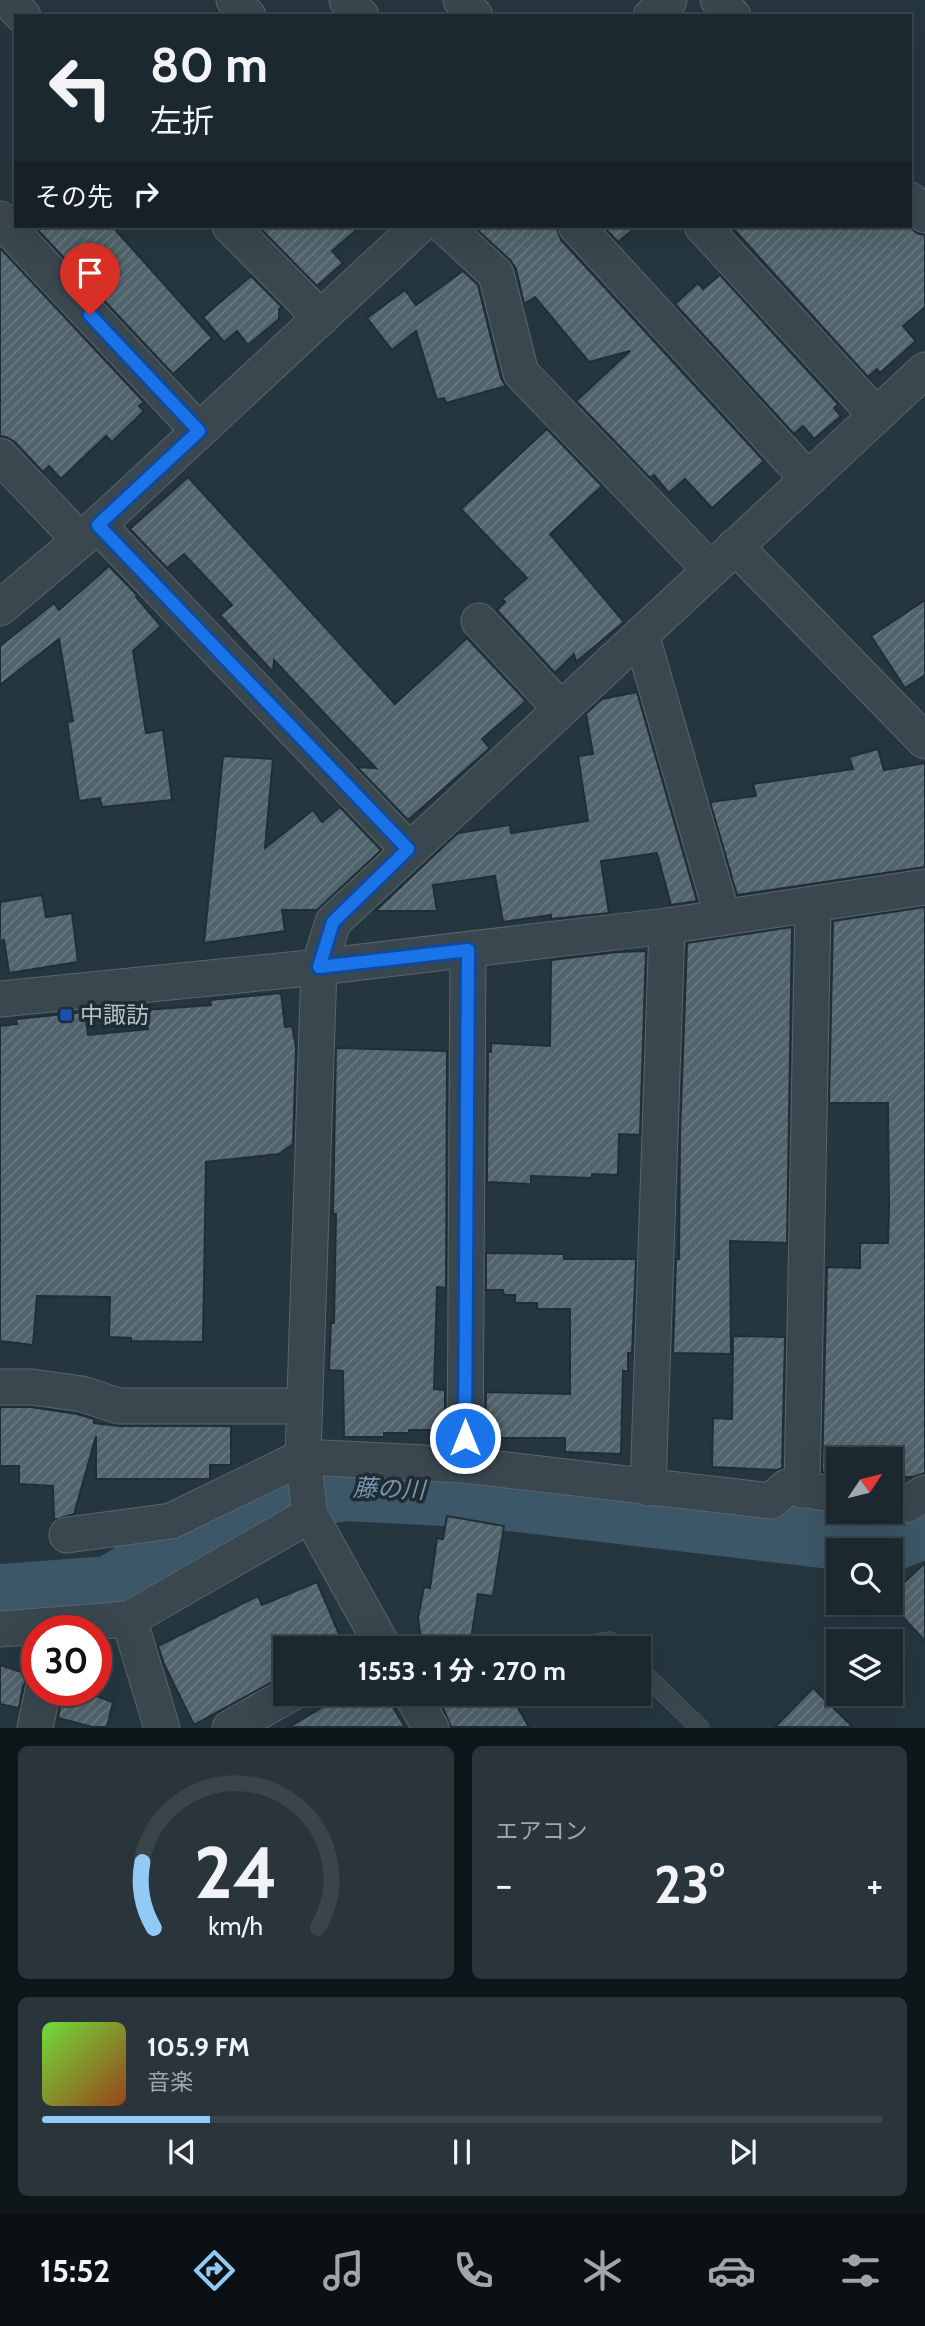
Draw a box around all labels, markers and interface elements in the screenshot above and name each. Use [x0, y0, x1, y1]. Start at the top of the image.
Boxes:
text: 80 m [150, 35, 268, 94]
icon: left [35, 42, 126, 133]
text: 左折 [150, 101, 214, 140]
icon: right [127, 175, 165, 213]
text: その先 [35, 181, 113, 213]
pin [60, 243, 120, 315]
icon: arrive [71, 254, 109, 292]
place label: 中諏訪 [80, 1001, 149, 1029]
marker: 中諏訪 [58, 1007, 74, 1023]
position arrow [428, 1401, 502, 1475]
north arrow [826, 1447, 903, 1524]
map controls [826, 1447, 903, 1706]
water label: 藤の川 [353, 1473, 428, 1504]
button: search [826, 1538, 903, 1615]
speed limit sign: 30 [21, 1615, 112, 1706]
button: layers [826, 1629, 903, 1706]
text: 15:53 · 1 分 · 270 m [358, 1655, 566, 1687]
text: エアコン [496, 1817, 588, 1845]
text: 24 [194, 1829, 278, 1917]
text: 23° [654, 1853, 725, 1916]
text: − [496, 1861, 512, 1908]
text: + [866, 1861, 883, 1908]
text: km/h [208, 1911, 263, 1941]
text: 105.9 FM [147, 2031, 250, 2063]
text: 音楽 [147, 2068, 193, 2096]
icon: previous [163, 2133, 201, 2171]
icon: pause [443, 2133, 481, 2171]
icon: next [724, 2133, 762, 2171]
icon: directions [190, 2246, 239, 2295]
icon: music [319, 2246, 368, 2295]
icon: phone [449, 2246, 498, 2295]
icon: climate [578, 2246, 627, 2295]
icon: car [707, 2246, 756, 2295]
icon: filters [836, 2246, 885, 2295]
text: 15:52 [40, 2251, 110, 2290]

